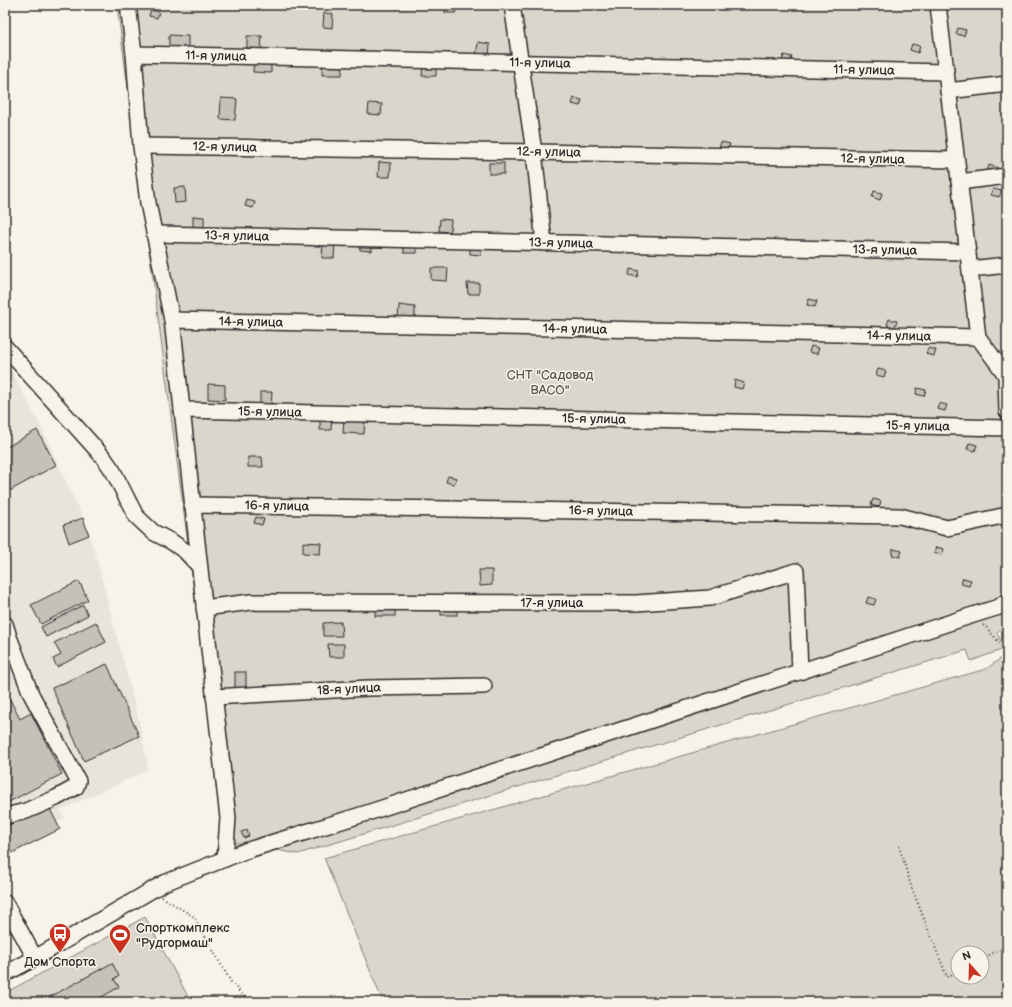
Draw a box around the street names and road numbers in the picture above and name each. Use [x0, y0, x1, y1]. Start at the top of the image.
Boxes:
street label: 11-я улица [185, 47, 247, 65]
street label: 11-я улица [509, 54, 571, 72]
street label: 11-я улица [833, 61, 895, 79]
street label: 12-я улица [193, 138, 258, 156]
street label: 12-я улица [517, 143, 582, 161]
street label: 12-я улица [841, 150, 906, 168]
street label: 13-я улица [205, 227, 270, 245]
street label: 13-я улица [529, 234, 594, 252]
street label: 13-я улица [853, 241, 918, 259]
street label: 14-я улица [219, 313, 284, 331]
street label: 14-я улица [543, 320, 608, 338]
street label: 14-я улица [867, 327, 932, 345]
street label: 15-я улица [238, 403, 302, 421]
street label: 15-я улица [562, 410, 626, 428]
street label: 15-я улица [886, 417, 950, 435]
street label: 16-я улица [245, 497, 310, 515]
street label: 16-я улица [569, 502, 634, 520]
street label: 17-я улица [521, 595, 584, 611]
street label: 18-я улица [317, 679, 382, 699]

